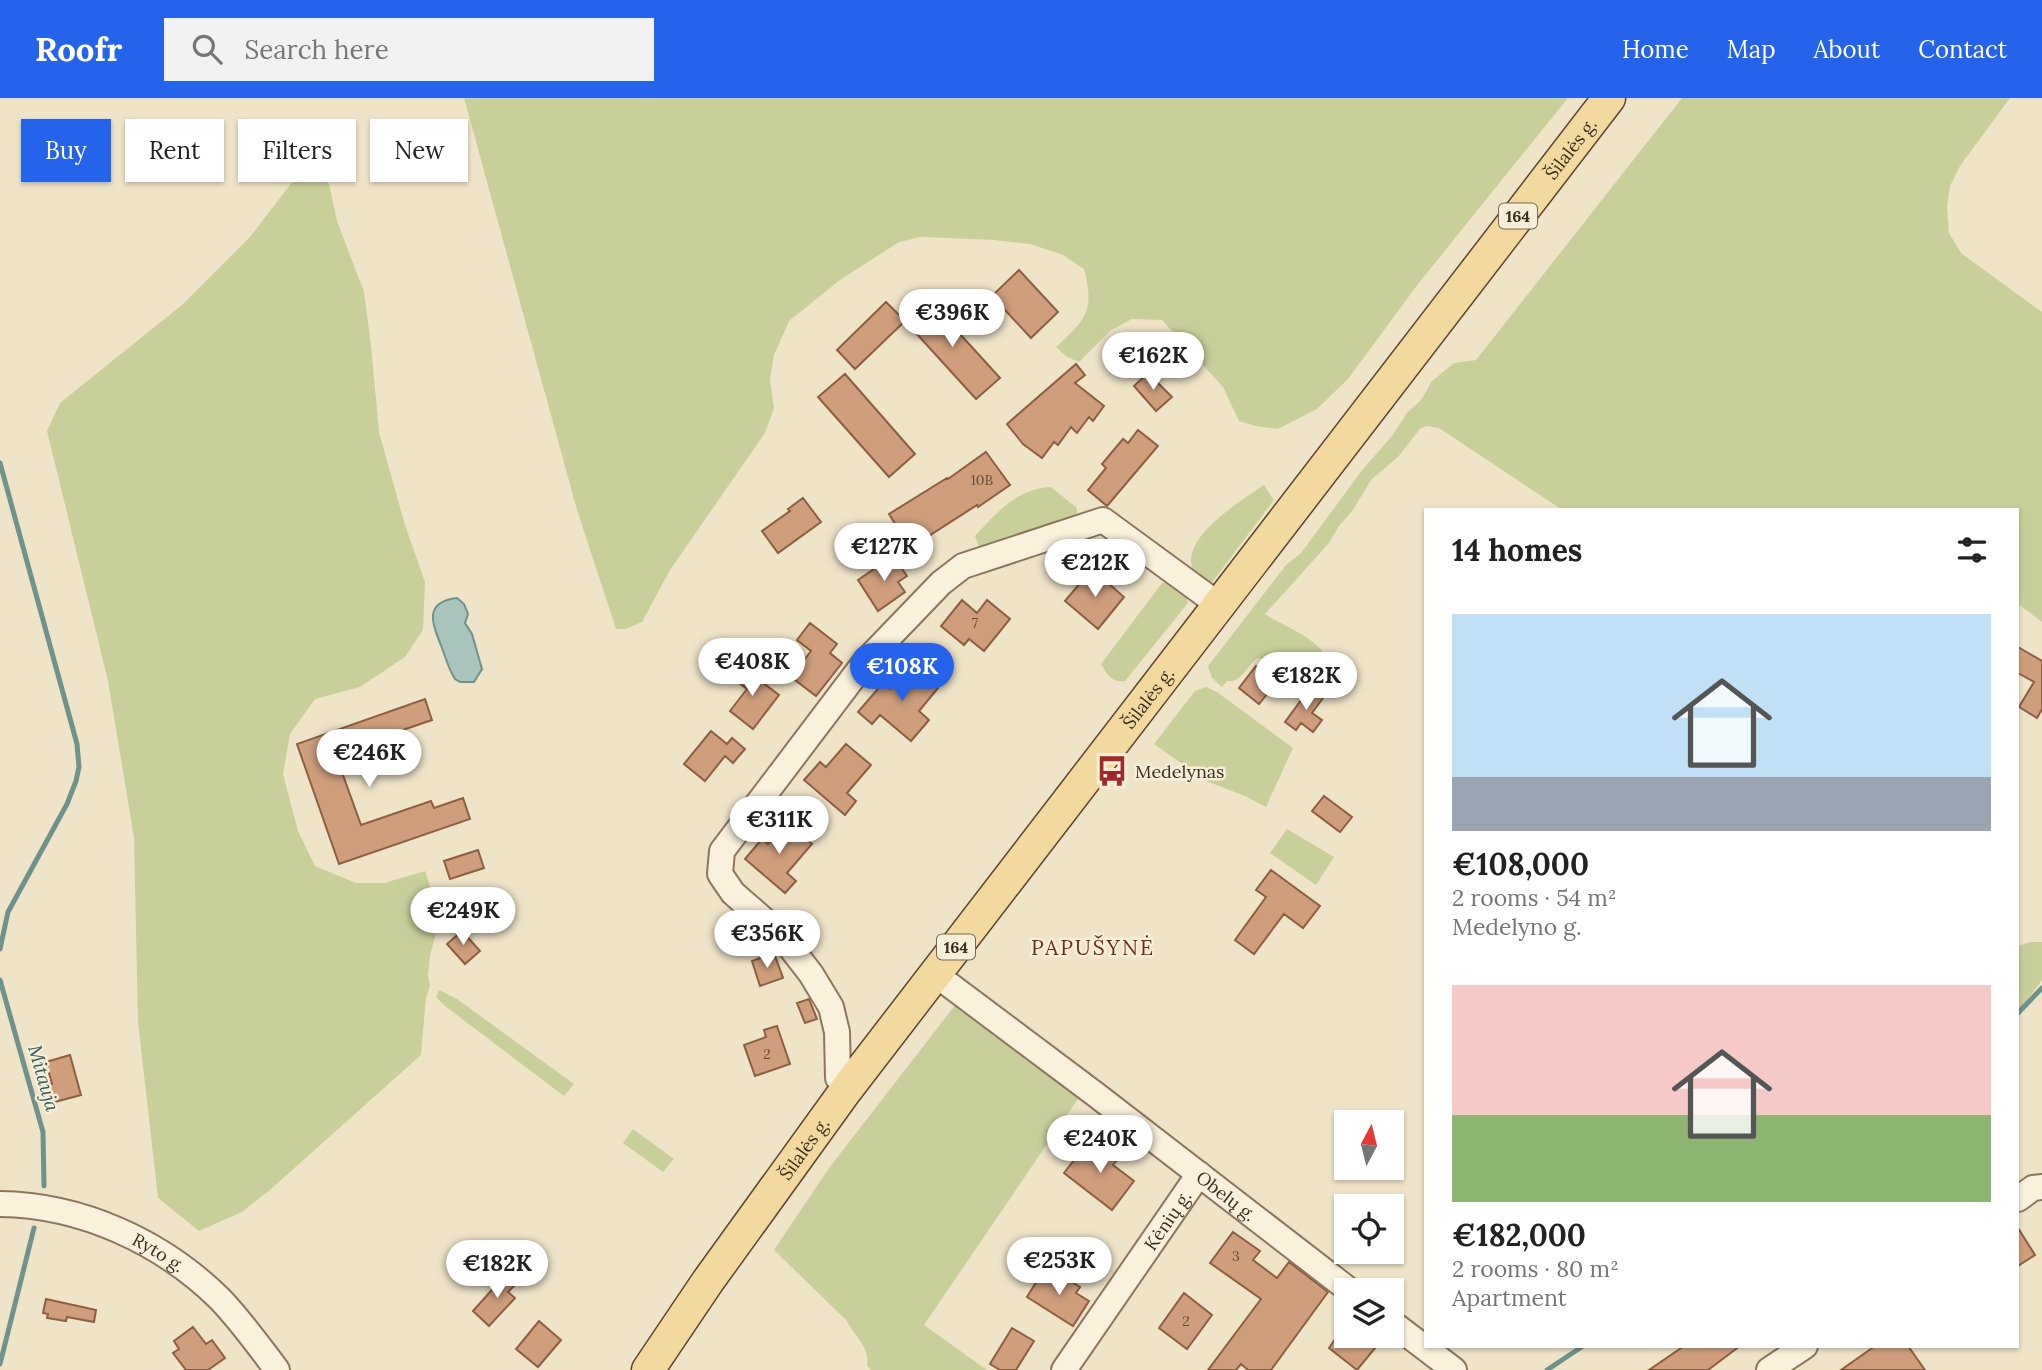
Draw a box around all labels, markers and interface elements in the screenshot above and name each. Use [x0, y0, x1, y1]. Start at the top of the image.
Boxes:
search box [164, 18, 654, 81]
text: Roofr [35, 28, 122, 70]
icon: search [188, 30, 226, 68]
text: Search here [244, 33, 389, 66]
text: Home [1622, 34, 1689, 65]
text: Map [1727, 34, 1776, 65]
text: About [1814, 34, 1880, 65]
text: Contact [1918, 34, 2007, 65]
street label: Šilalės g. [1539, 113, 1601, 184]
chip: Buy [21, 119, 111, 182]
chip: Rent [125, 119, 224, 182]
chip: Filters [238, 119, 356, 182]
chip: New [370, 119, 468, 182]
road number: 164 [1499, 204, 1537, 228]
pin: €396K [903, 289, 1001, 349]
text: €396K [915, 297, 989, 326]
pin: €162K [1104, 332, 1202, 392]
text: €162K [1118, 340, 1188, 369]
house number: 10B [971, 471, 994, 489]
pin: €127K [835, 524, 933, 583]
text: €127K [850, 531, 918, 560]
text: 14 homes [1452, 531, 1582, 569]
icon: filters [1953, 531, 1991, 569]
pin: €212K [1046, 540, 1144, 599]
text: €212K [1061, 547, 1129, 576]
house number: 7 [972, 614, 979, 632]
pin: €408K [703, 638, 801, 698]
pin: €108K [853, 644, 951, 703]
text: €408K [714, 646, 790, 675]
text: €108K [866, 651, 938, 680]
pin: €182K [1257, 652, 1355, 712]
text: €182K [1271, 660, 1341, 689]
icon: home [1659, 660, 1785, 786]
street label: Šilalės g. [1117, 662, 1179, 733]
pin: €246K [320, 730, 418, 789]
text: €246K [332, 737, 406, 766]
bus stop icon: Medelynas [1095, 754, 1129, 788]
place label: Medelynas [1135, 760, 1224, 783]
pin: €311K [730, 796, 828, 856]
text: €311K [746, 804, 812, 833]
text: €108,000 [1452, 845, 1589, 883]
text: 2 rooms · 54 m² [1452, 883, 1617, 912]
pin: €249K [414, 888, 512, 947]
text: €249K [426, 895, 500, 924]
pin: €356K [718, 910, 816, 970]
text: Medelyno g. [1452, 912, 1582, 941]
text: €356K [730, 918, 804, 947]
road number: 164 [937, 934, 975, 960]
district label: PAPUŠYNĖ [1031, 934, 1155, 961]
icon: home [1659, 1031, 1785, 1157]
water label: Mitauja [23, 1042, 65, 1115]
house number: 2 [763, 1045, 771, 1063]
north arrow [1334, 1110, 1404, 1180]
map controls [1334, 1110, 1404, 1348]
street label: Šilalės g. [774, 1113, 834, 1184]
pin: €240K [1051, 1116, 1149, 1175]
text: €240K [1063, 1123, 1137, 1152]
street label: Obelų g. [1192, 1165, 1261, 1226]
street label: Kėnių g. [1139, 1186, 1196, 1255]
button: locate [1334, 1194, 1404, 1264]
text: €182,000 [1452, 1216, 1586, 1254]
street label: Ryto g. [129, 1227, 190, 1277]
pin: €253K [1010, 1238, 1108, 1297]
pin: €182K [448, 1240, 546, 1300]
text: €253K [1023, 1245, 1095, 1274]
house number: 3 [1232, 1247, 1240, 1265]
text: €182K [462, 1248, 532, 1277]
text: 2 rooms · 80 m² [1452, 1254, 1619, 1283]
button: layers [1334, 1278, 1404, 1348]
text: Apartment [1452, 1283, 1567, 1312]
house number: 2 [1182, 1312, 1190, 1330]

